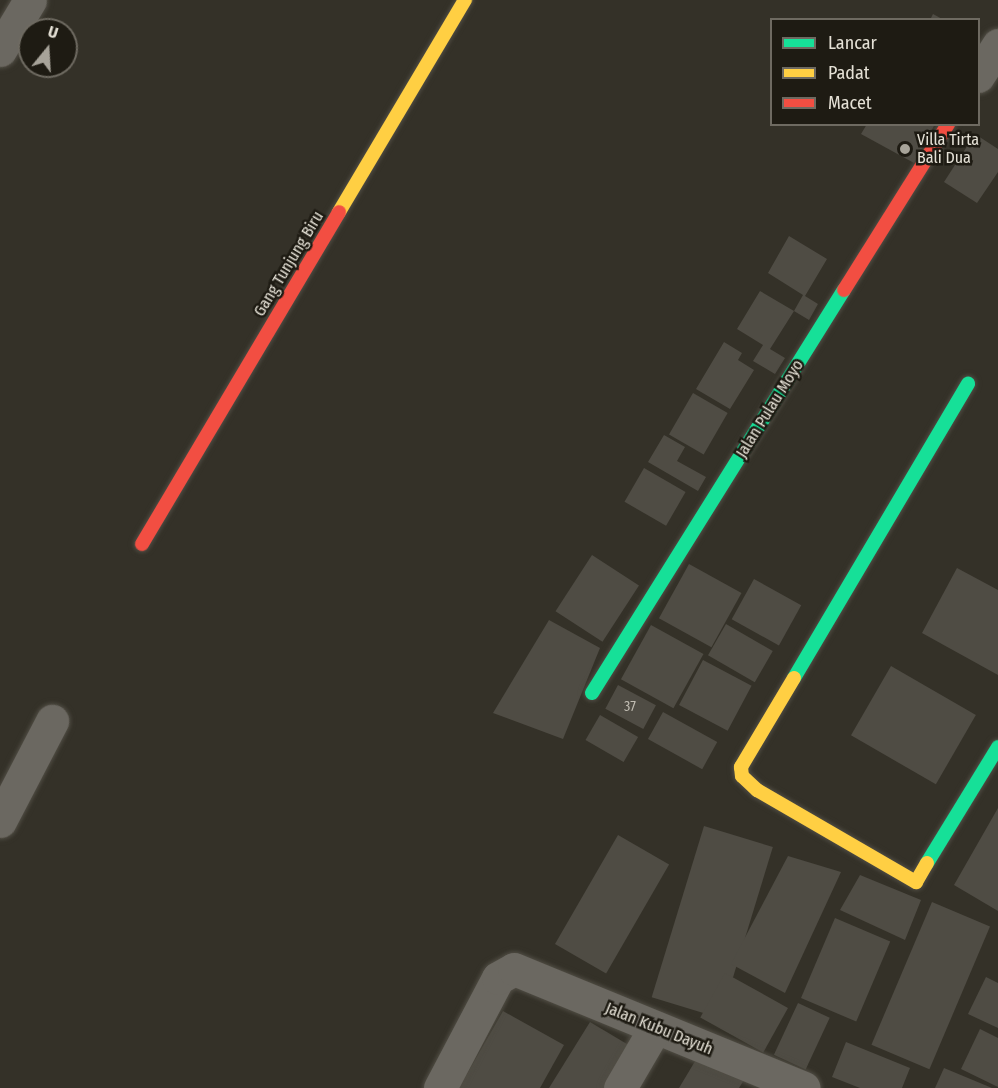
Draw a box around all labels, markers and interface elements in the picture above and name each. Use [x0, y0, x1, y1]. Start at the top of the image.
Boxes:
north arrow [18, 18, 78, 78]
legend [770, 18, 980, 126]
text: U [46, 22, 61, 43]
text: Lancar [828, 32, 877, 54]
text: Padat [828, 62, 870, 84]
text: Macet [828, 92, 872, 114]
place label: Villa Tirta Bali Dua [917, 130, 979, 168]
marker: Villa Tirta Bali Dua [898, 142, 912, 156]
street label: Gang Tunjung Biru [250, 208, 328, 320]
street label: Jalan Pulau Moyo [732, 356, 808, 462]
house number: 37 [624, 699, 636, 715]
street label: Jalan Kubu Dayuh [602, 999, 716, 1059]

